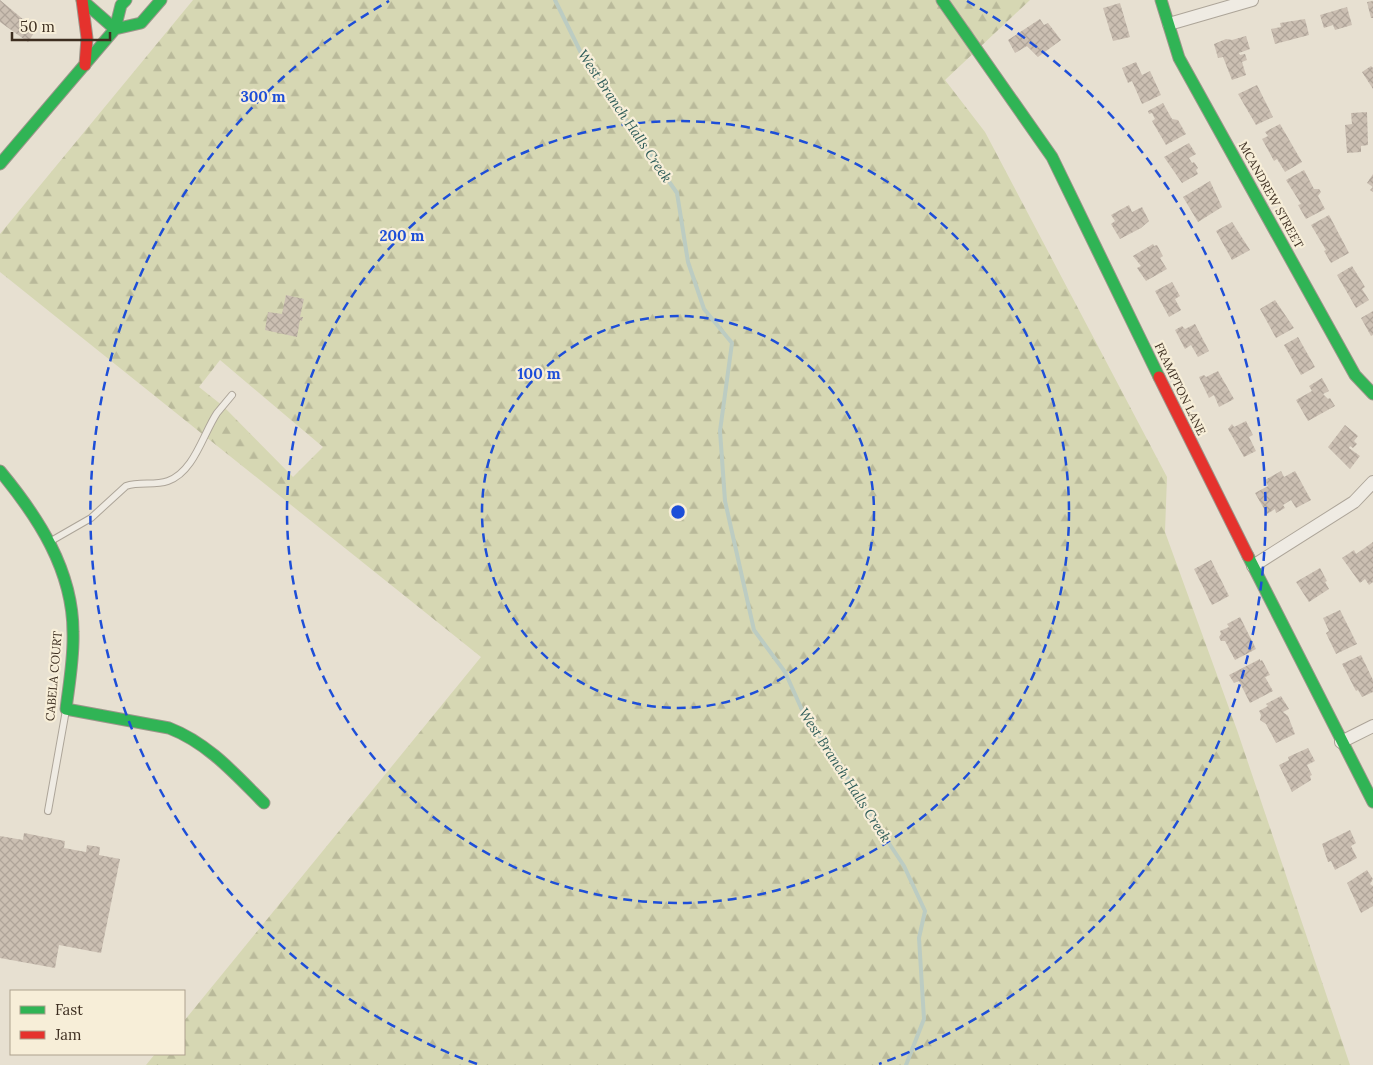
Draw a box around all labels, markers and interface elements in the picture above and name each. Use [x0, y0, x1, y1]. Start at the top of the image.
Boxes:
scale bar [12, 10, 110, 42]
text: 50 m [20, 17, 55, 36]
water label: West Branch Halls Creek [574, 46, 676, 186]
text: 300 m [240, 87, 286, 106]
street label: MCANDREW STREET [1236, 139, 1307, 251]
text: 200 m [380, 226, 425, 245]
street label: FRAMPTON LANE [1152, 340, 1209, 438]
text: 100 m [518, 364, 561, 383]
centre of rings [669, 503, 687, 521]
street label: CABELA COURT [42, 630, 65, 722]
water label: West Branch Halls Creek [795, 705, 895, 845]
legend [10, 990, 185, 1055]
text: Fast [55, 1000, 83, 1019]
text: Jam [54, 1025, 82, 1044]

